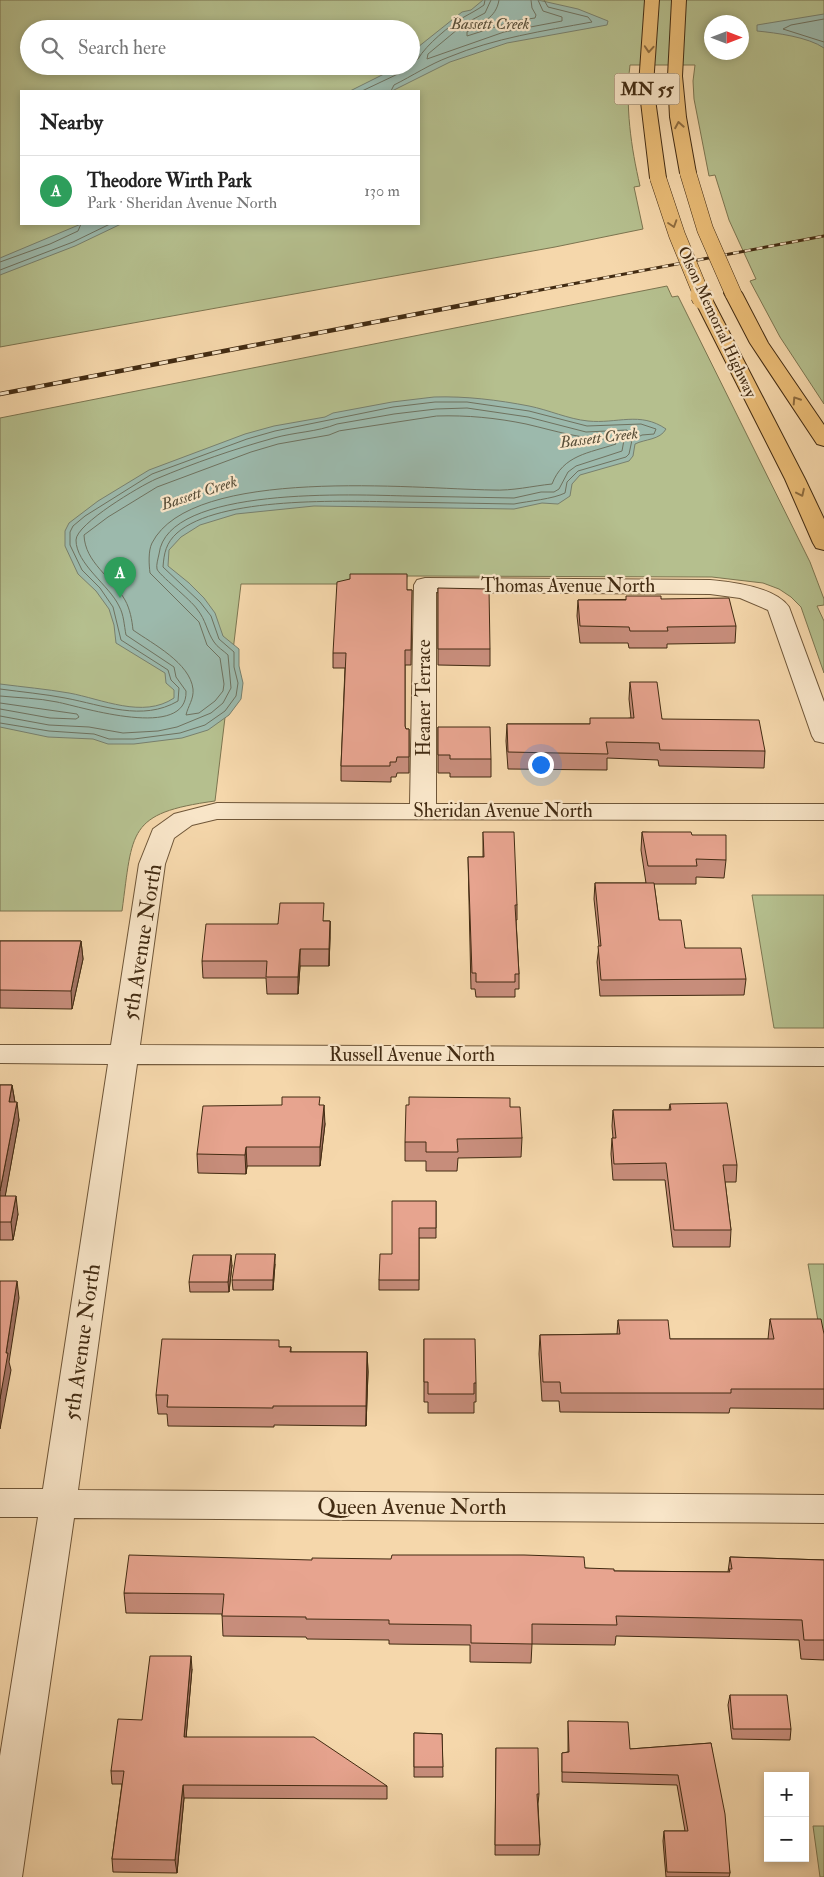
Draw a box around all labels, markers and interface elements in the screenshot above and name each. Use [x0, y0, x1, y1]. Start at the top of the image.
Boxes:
water label: Bassett Creek [450, 14, 530, 34]
north arrow [704, 15, 749, 60]
search box [20, 20, 420, 75]
icon: search [38, 34, 66, 62]
text: Search here [78, 36, 166, 60]
one-way arrow [643, 45, 654, 53]
road number: MN 55 [614, 74, 680, 105]
text: Nearby [40, 109, 103, 136]
one-way arrow [675, 120, 685, 129]
text: Theodore Wirth Park [87, 169, 252, 193]
text: A [51, 181, 61, 201]
text: 130 m [364, 181, 400, 201]
text: Park · Sheridan Avenue North [87, 193, 277, 213]
one-way arrow [667, 220, 677, 228]
street label: Olson Memorial Highway [673, 243, 761, 402]
one-way arrow [793, 396, 802, 405]
water label: Bassett Creek [558, 423, 640, 453]
water label: Bassett Creek [158, 471, 240, 515]
one-way arrow [794, 488, 805, 497]
pin: A [104, 557, 136, 598]
street label: Thomas Avenue North [481, 574, 655, 598]
street label: Heaner Terrace [412, 639, 436, 757]
your location [528, 752, 554, 778]
street label: Sheridan Avenue North [413, 799, 593, 823]
street label: 5th Avenue North [116, 861, 168, 1022]
street label: Russell Avenue North [329, 1043, 495, 1067]
street label: 5th Avenue North [57, 1261, 107, 1422]
street label: Queen Avenue North [317, 1493, 507, 1521]
map controls [764, 1772, 809, 1862]
button: + [764, 1772, 809, 1817]
button: − [764, 1817, 809, 1862]

